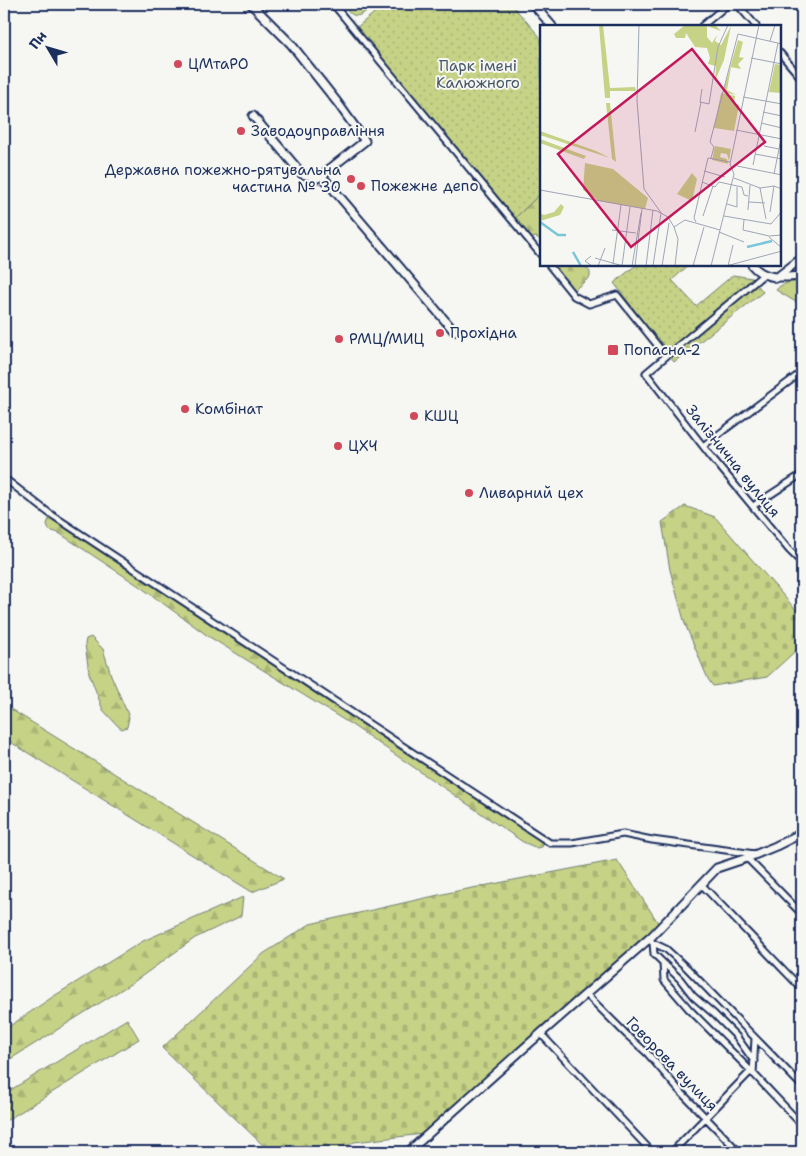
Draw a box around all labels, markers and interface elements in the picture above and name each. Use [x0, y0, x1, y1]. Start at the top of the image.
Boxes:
north arrow [22, 22, 72, 72]
inset map [540, 25, 781, 266]
text: Пн [25, 27, 51, 53]
place label: ЦМтаРО [188, 54, 249, 74]
park label: Парк імені Калюжного [436, 56, 520, 93]
marker: ЦМтаРО [172, 58, 184, 70]
place label: Заводоуправління [251, 121, 385, 141]
marker: Заводоуправління [235, 125, 247, 137]
place label: Державна пожежно-рятувальна частина № 30 [105, 160, 342, 197]
marker: Державна пожежно-рятувальна частина № 30 [345, 173, 357, 185]
place label: Пожежне депо [371, 176, 478, 196]
marker: Пожежне депо [355, 180, 367, 192]
place label: Прохідна [450, 323, 517, 343]
marker: Прохідна [434, 327, 446, 339]
place label: РМЦ/МИЦ [349, 329, 425, 349]
marker: РМЦ/МИЦ [333, 333, 345, 345]
place label: Попасна-2 [624, 340, 701, 360]
marker: Попасна-2 [606, 343, 620, 357]
place label: Комбінат [195, 399, 263, 419]
street label: Залізнична вулиця [681, 400, 785, 522]
marker: Комбінат [179, 403, 191, 415]
place label: КШЦ [424, 406, 459, 426]
marker: КШЦ [408, 410, 420, 422]
place label: ЦХЧ [348, 436, 378, 456]
marker: ЦХЧ [332, 440, 344, 452]
place label: Ливарний цех [479, 483, 583, 503]
marker: Ливарний цех [463, 487, 475, 499]
street label: Говорова вулиця [622, 1012, 722, 1116]

